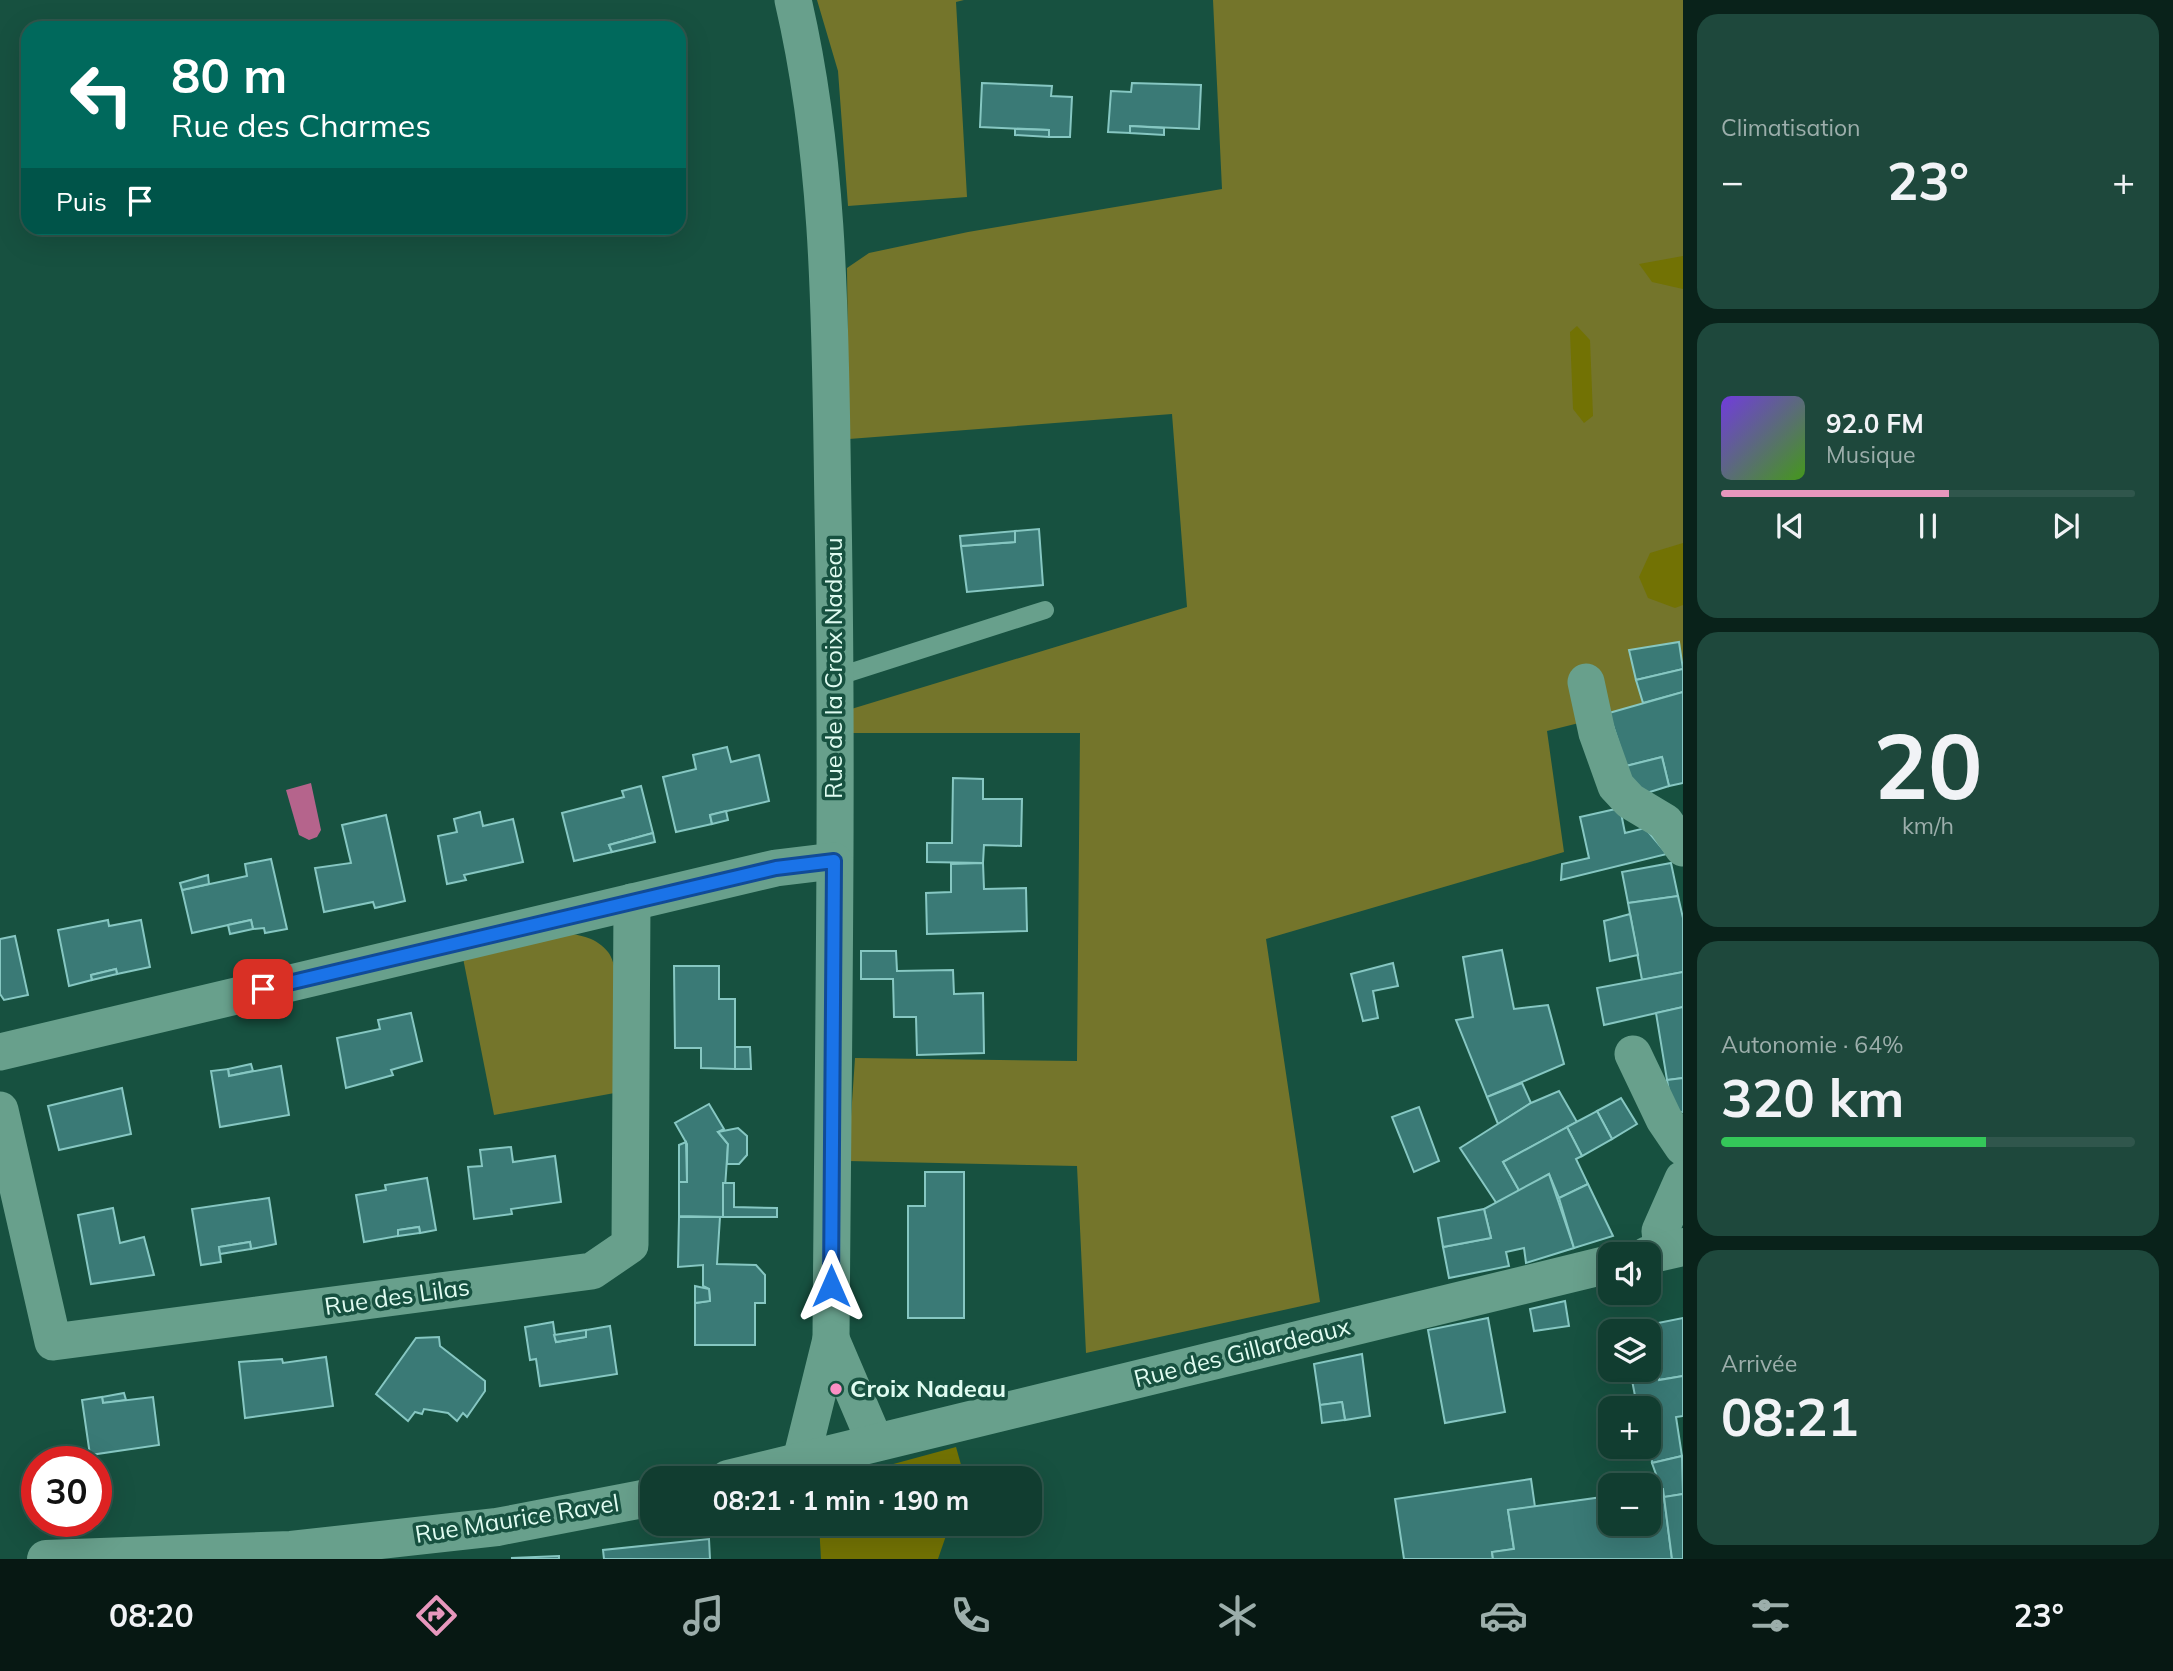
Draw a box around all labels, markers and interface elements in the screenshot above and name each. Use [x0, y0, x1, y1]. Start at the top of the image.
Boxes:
text: 80 m [171, 44, 287, 105]
icon: left [56, 49, 147, 140]
text: Rue des Charmes [171, 105, 431, 145]
text: Climatisation [1721, 113, 1861, 142]
text: 23° [1887, 148, 1969, 213]
text: − [1721, 157, 1744, 205]
text: + [2112, 157, 2135, 205]
icon: arrive [121, 182, 159, 220]
text: Puis [56, 185, 107, 218]
text: 92.0 FM [1826, 407, 1924, 440]
text: Musique [1826, 440, 1915, 469]
icon: previous [1771, 507, 1809, 545]
icon: pause [1909, 507, 1947, 545]
icon: next [2047, 507, 2085, 545]
street label: Rue de la Croix Nadeau [818, 537, 848, 799]
text: 20 [1873, 708, 1983, 822]
text: km/h [1902, 811, 1954, 840]
pin [233, 959, 293, 1019]
icon: arrive [244, 970, 282, 1008]
text: Autonomie · 64% [1721, 1030, 1904, 1059]
text: 320 km [1721, 1065, 1904, 1130]
map controls [1598, 1242, 1661, 1536]
button: sound [1598, 1242, 1661, 1305]
position arrow [794, 1249, 868, 1323]
street label: Rue des Lilas [322, 1271, 471, 1321]
street label: Rue des Gillardeaux [1131, 1311, 1353, 1393]
button: layers [1598, 1319, 1661, 1382]
text: Arrivée [1721, 1349, 1797, 1378]
place label: Croix Nadeau [850, 1373, 1006, 1403]
marker: Croix Nadeau [828, 1381, 844, 1397]
text: 08:21 [1721, 1384, 1859, 1449]
button: + [1598, 1396, 1661, 1459]
speed limit sign: 30 [21, 1446, 112, 1537]
button: − [1598, 1473, 1661, 1536]
text: 08:21 · 1 min · 190 m [713, 1484, 969, 1517]
street label: Rue Maurice Ravel [413, 1487, 621, 1549]
icon: directions [412, 1591, 461, 1640]
icon: music [679, 1591, 728, 1640]
icon: phone [946, 1591, 995, 1640]
icon: climate [1213, 1591, 1262, 1640]
icon: car [1479, 1591, 1528, 1640]
icon: filters [1746, 1591, 1795, 1640]
text: 08:20 [109, 1595, 194, 1635]
text: 23° [2013, 1595, 2064, 1635]

